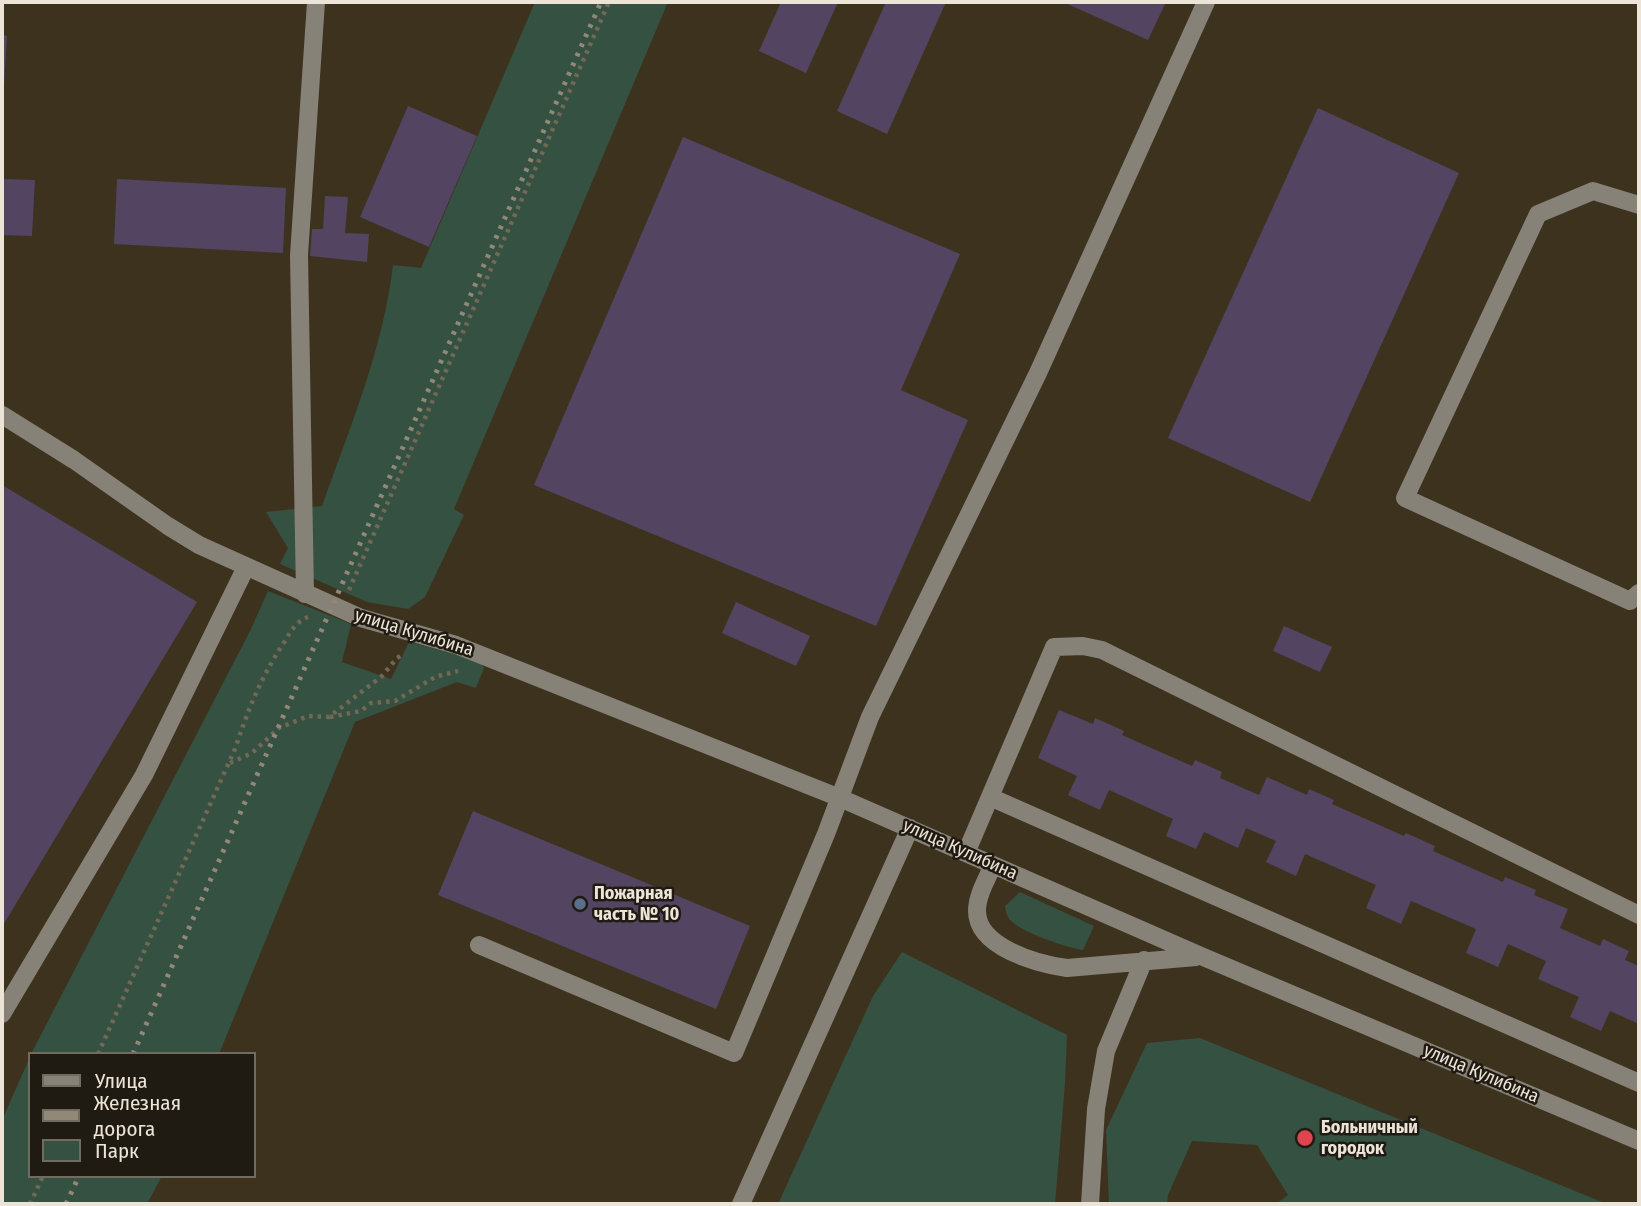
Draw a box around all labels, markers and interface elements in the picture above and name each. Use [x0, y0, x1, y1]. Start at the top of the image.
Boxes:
street label: улица Кулибина [352, 605, 476, 661]
street label: улица Кулибина [899, 815, 1021, 885]
place label: Пожарная часть № 10 [594, 883, 679, 926]
marker: Пожарная часть № 10 [572, 896, 588, 912]
street label: улица Кулибина [1420, 1040, 1542, 1108]
legend [28, 1052, 256, 1178]
text: Улица [95, 1068, 148, 1094]
text: Железная дорога [94, 1090, 181, 1142]
place label: Больничный городок [1321, 1117, 1418, 1160]
marker: Больничный городок [1295, 1128, 1315, 1148]
text: Парк [95, 1138, 139, 1164]

